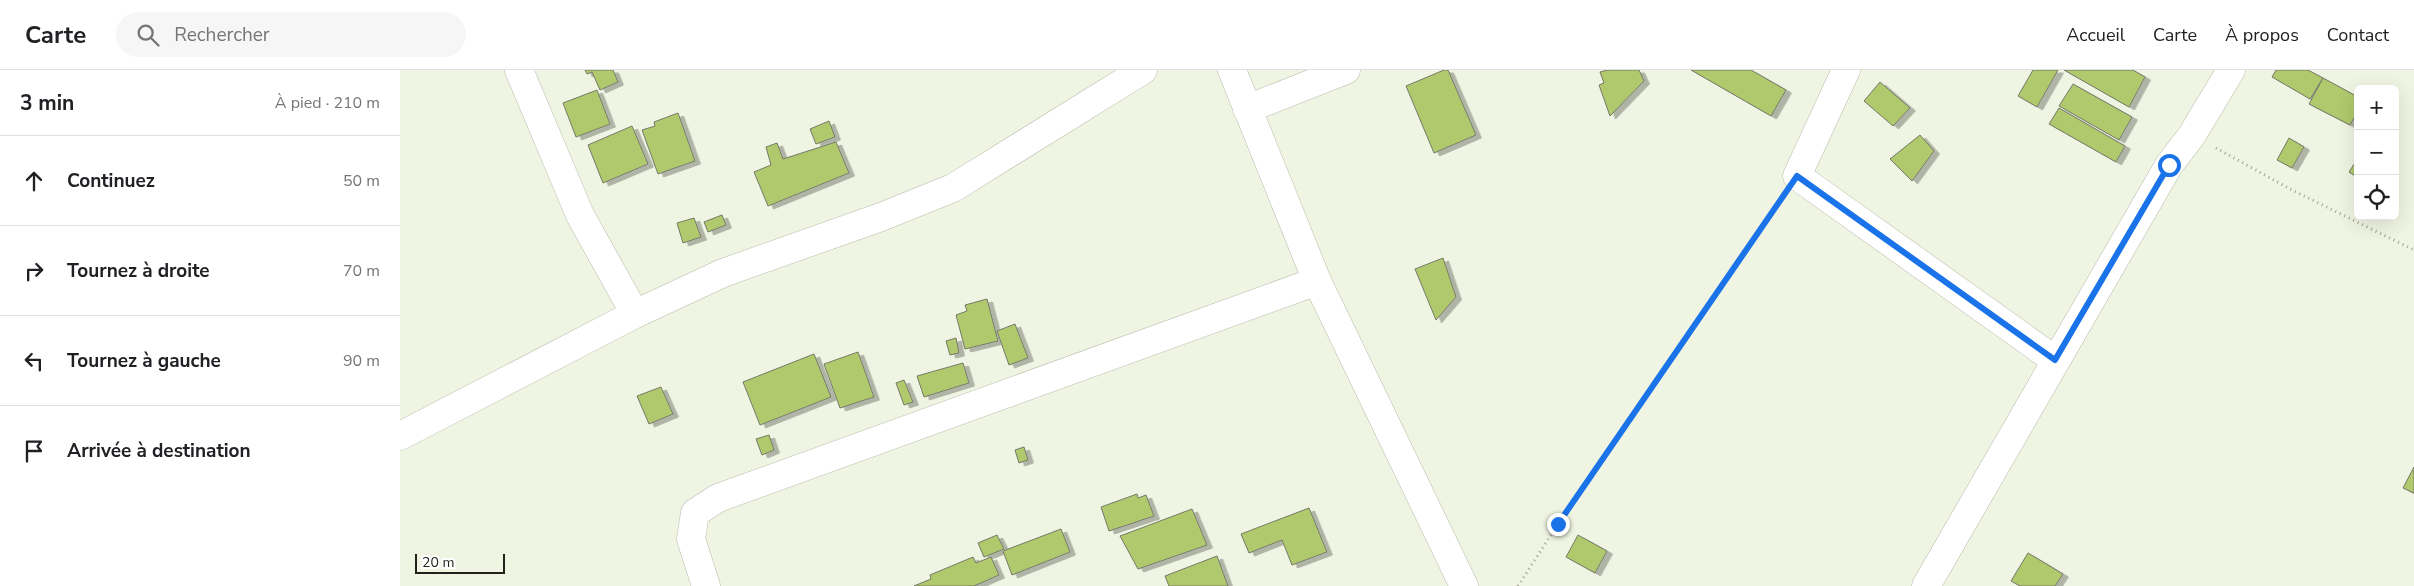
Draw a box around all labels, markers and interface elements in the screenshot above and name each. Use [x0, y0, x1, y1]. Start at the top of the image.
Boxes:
search box [116, 12, 466, 57]
text: Carte [25, 19, 86, 51]
icon: search [134, 21, 162, 49]
text: Rechercher [174, 22, 270, 48]
text: Accueil [2066, 23, 2125, 47]
text: Carte [2153, 23, 2197, 47]
text: À propos [2225, 23, 2299, 47]
text: Contact [2327, 23, 2389, 47]
map controls [2354, 85, 2399, 220]
button: + [2354, 85, 2399, 130]
text: 3 min [20, 89, 74, 117]
text: À pied · 210 m [275, 92, 380, 114]
button: − [2354, 130, 2399, 175]
route start [2158, 154, 2181, 177]
icon: ahead [20, 167, 48, 195]
text: Continuez [67, 168, 155, 194]
text: 50 m [343, 170, 380, 192]
button: locate [2354, 175, 2399, 220]
icon: right [20, 257, 48, 285]
text: Tournez à droite [67, 258, 210, 284]
text: 70 m [343, 260, 380, 282]
icon: left [20, 347, 48, 375]
text: Tournez à gauche [67, 348, 221, 374]
text: 90 m [343, 350, 380, 372]
icon: arrive [20, 437, 48, 465]
text: Arrivée à destination [67, 438, 251, 464]
route end [1547, 513, 1570, 536]
scale bar [415, 551, 505, 574]
text: 20 m [422, 553, 454, 572]

